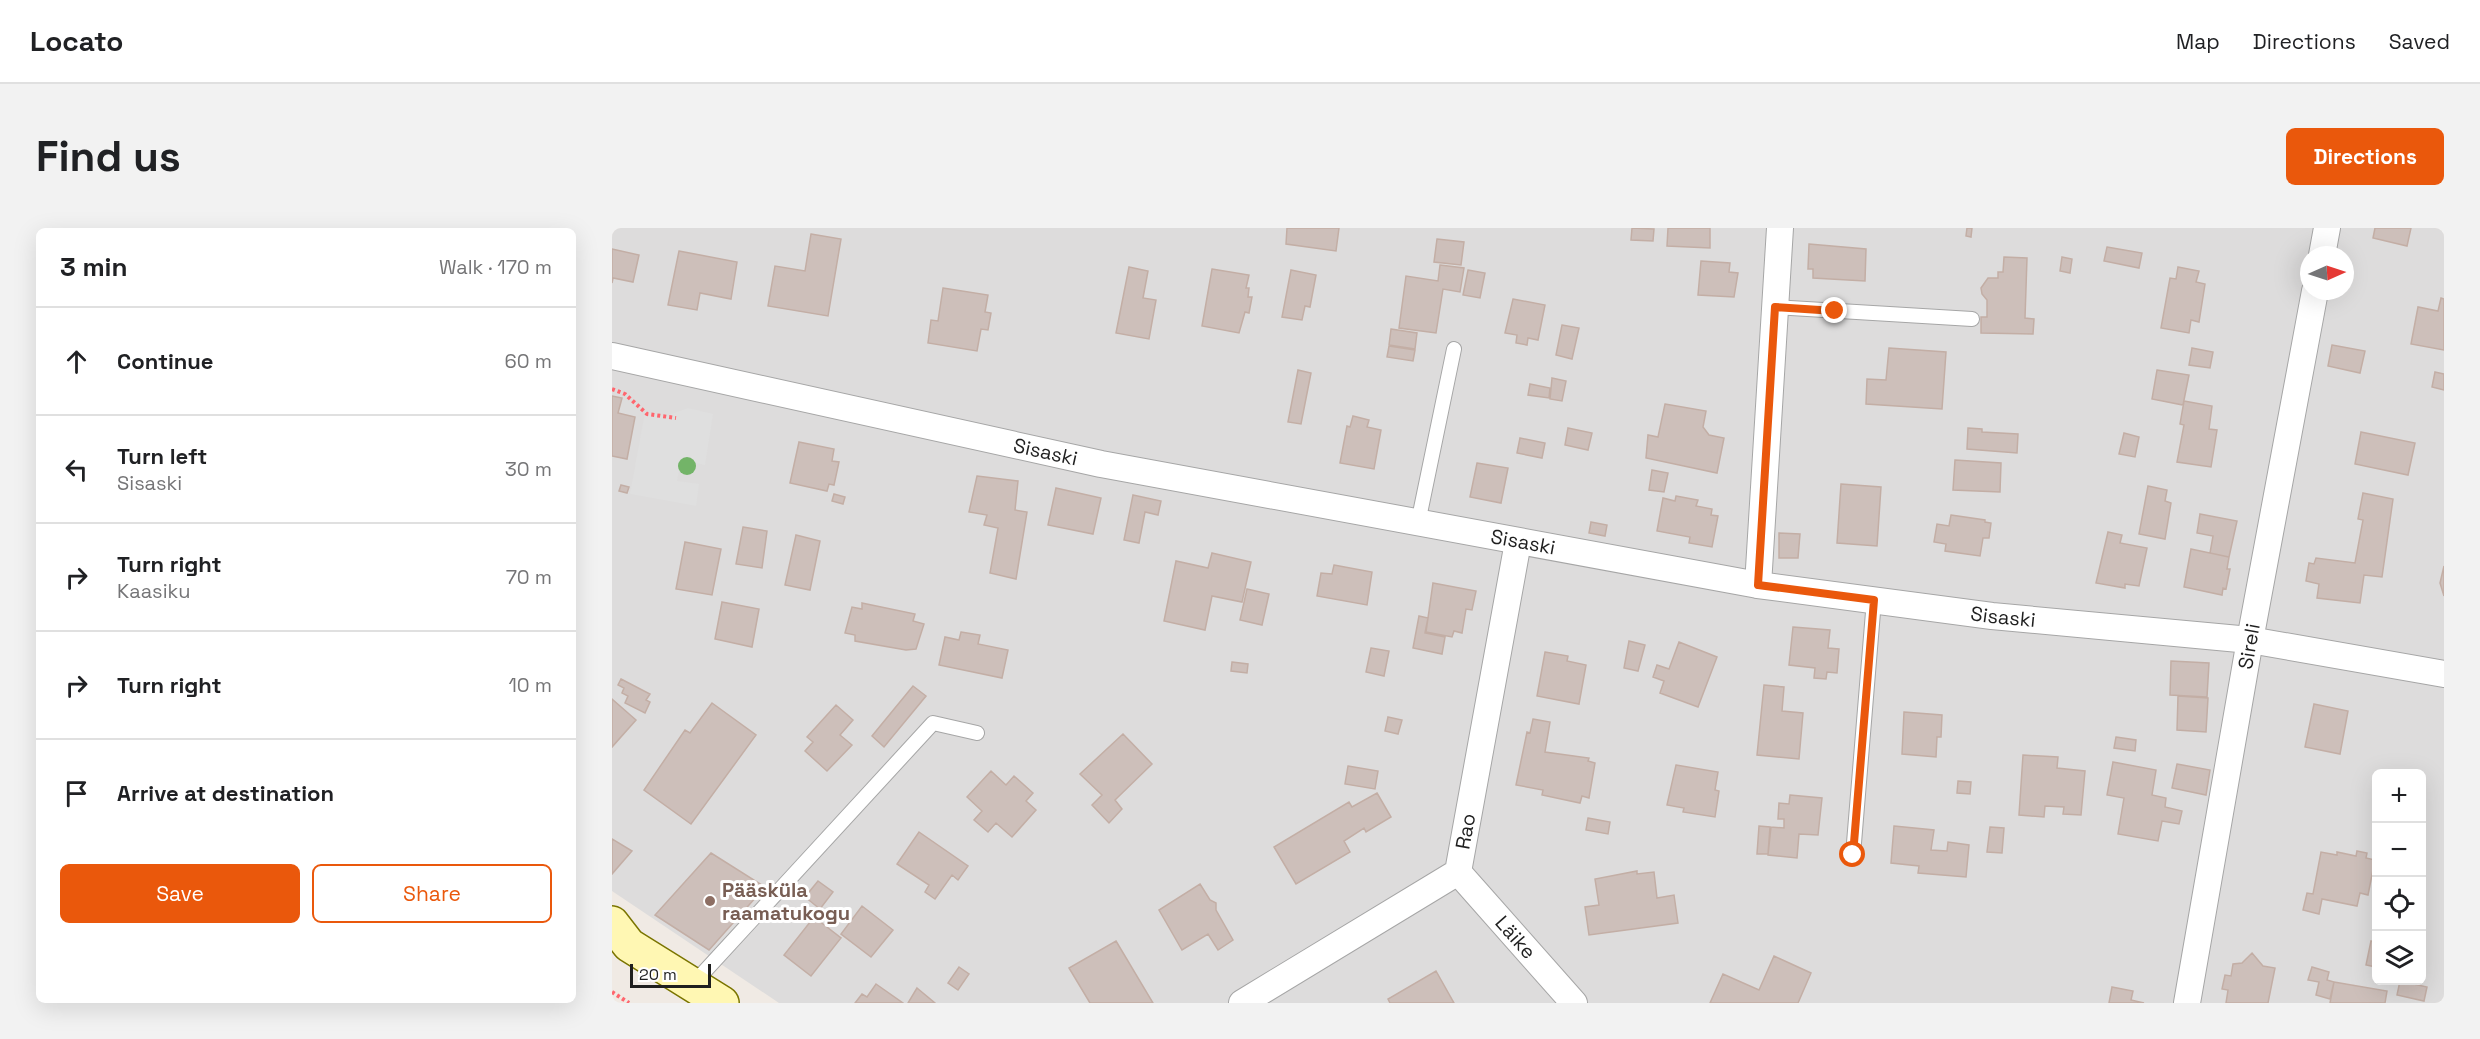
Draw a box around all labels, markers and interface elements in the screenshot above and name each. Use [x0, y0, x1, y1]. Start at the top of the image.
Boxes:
text: Locato [30, 23, 123, 59]
text: Map [2176, 28, 2220, 55]
text: Directions [2253, 28, 2356, 55]
text: Saved [2389, 28, 2450, 55]
button: Directions [2286, 128, 2444, 185]
text: Find us [36, 130, 181, 183]
north arrow [2300, 246, 2354, 300]
text: 3 min [60, 250, 128, 284]
text: Walk · 170 m [439, 254, 552, 280]
route end [1821, 297, 1847, 323]
icon: ahead [60, 345, 93, 378]
text: Continue [117, 347, 213, 375]
text: 60 m [505, 348, 552, 374]
street label: Sisaski [1011, 432, 1080, 471]
text: Turn left [117, 442, 207, 470]
icon: left [60, 453, 93, 486]
text: 30 m [505, 456, 552, 482]
text: Sisaski [117, 470, 182, 496]
street label: Sisaski [1489, 523, 1558, 560]
text: Turn right [117, 550, 222, 578]
icon: right [60, 561, 93, 594]
text: 70 m [506, 564, 552, 590]
text: Kaasiku [117, 578, 191, 604]
street label: Sisaski [1969, 600, 2037, 633]
street label: Sireli [2232, 621, 2266, 671]
icon: right [60, 669, 93, 702]
text: Turn right [117, 671, 222, 699]
text: 10 m [508, 672, 552, 698]
map controls [2372, 769, 2426, 985]
button: + [2372, 769, 2426, 823]
icon: arrive [60, 777, 93, 810]
text: Arrive at destination [117, 779, 334, 807]
street label: Rao [1449, 811, 1481, 851]
button: − [2372, 823, 2426, 877]
route start [1839, 841, 1865, 867]
button: Save [60, 864, 300, 923]
button: Share [312, 864, 552, 923]
place label: Pääsküla raamatukogu [722, 877, 850, 926]
button: locate [2372, 877, 2426, 931]
marker: Pääsküla raamatukogu [703, 894, 717, 908]
street label: Läike [1490, 910, 1542, 964]
button: layers [2372, 931, 2426, 985]
scale bar [630, 961, 711, 988]
text: 20 m [639, 964, 677, 985]

